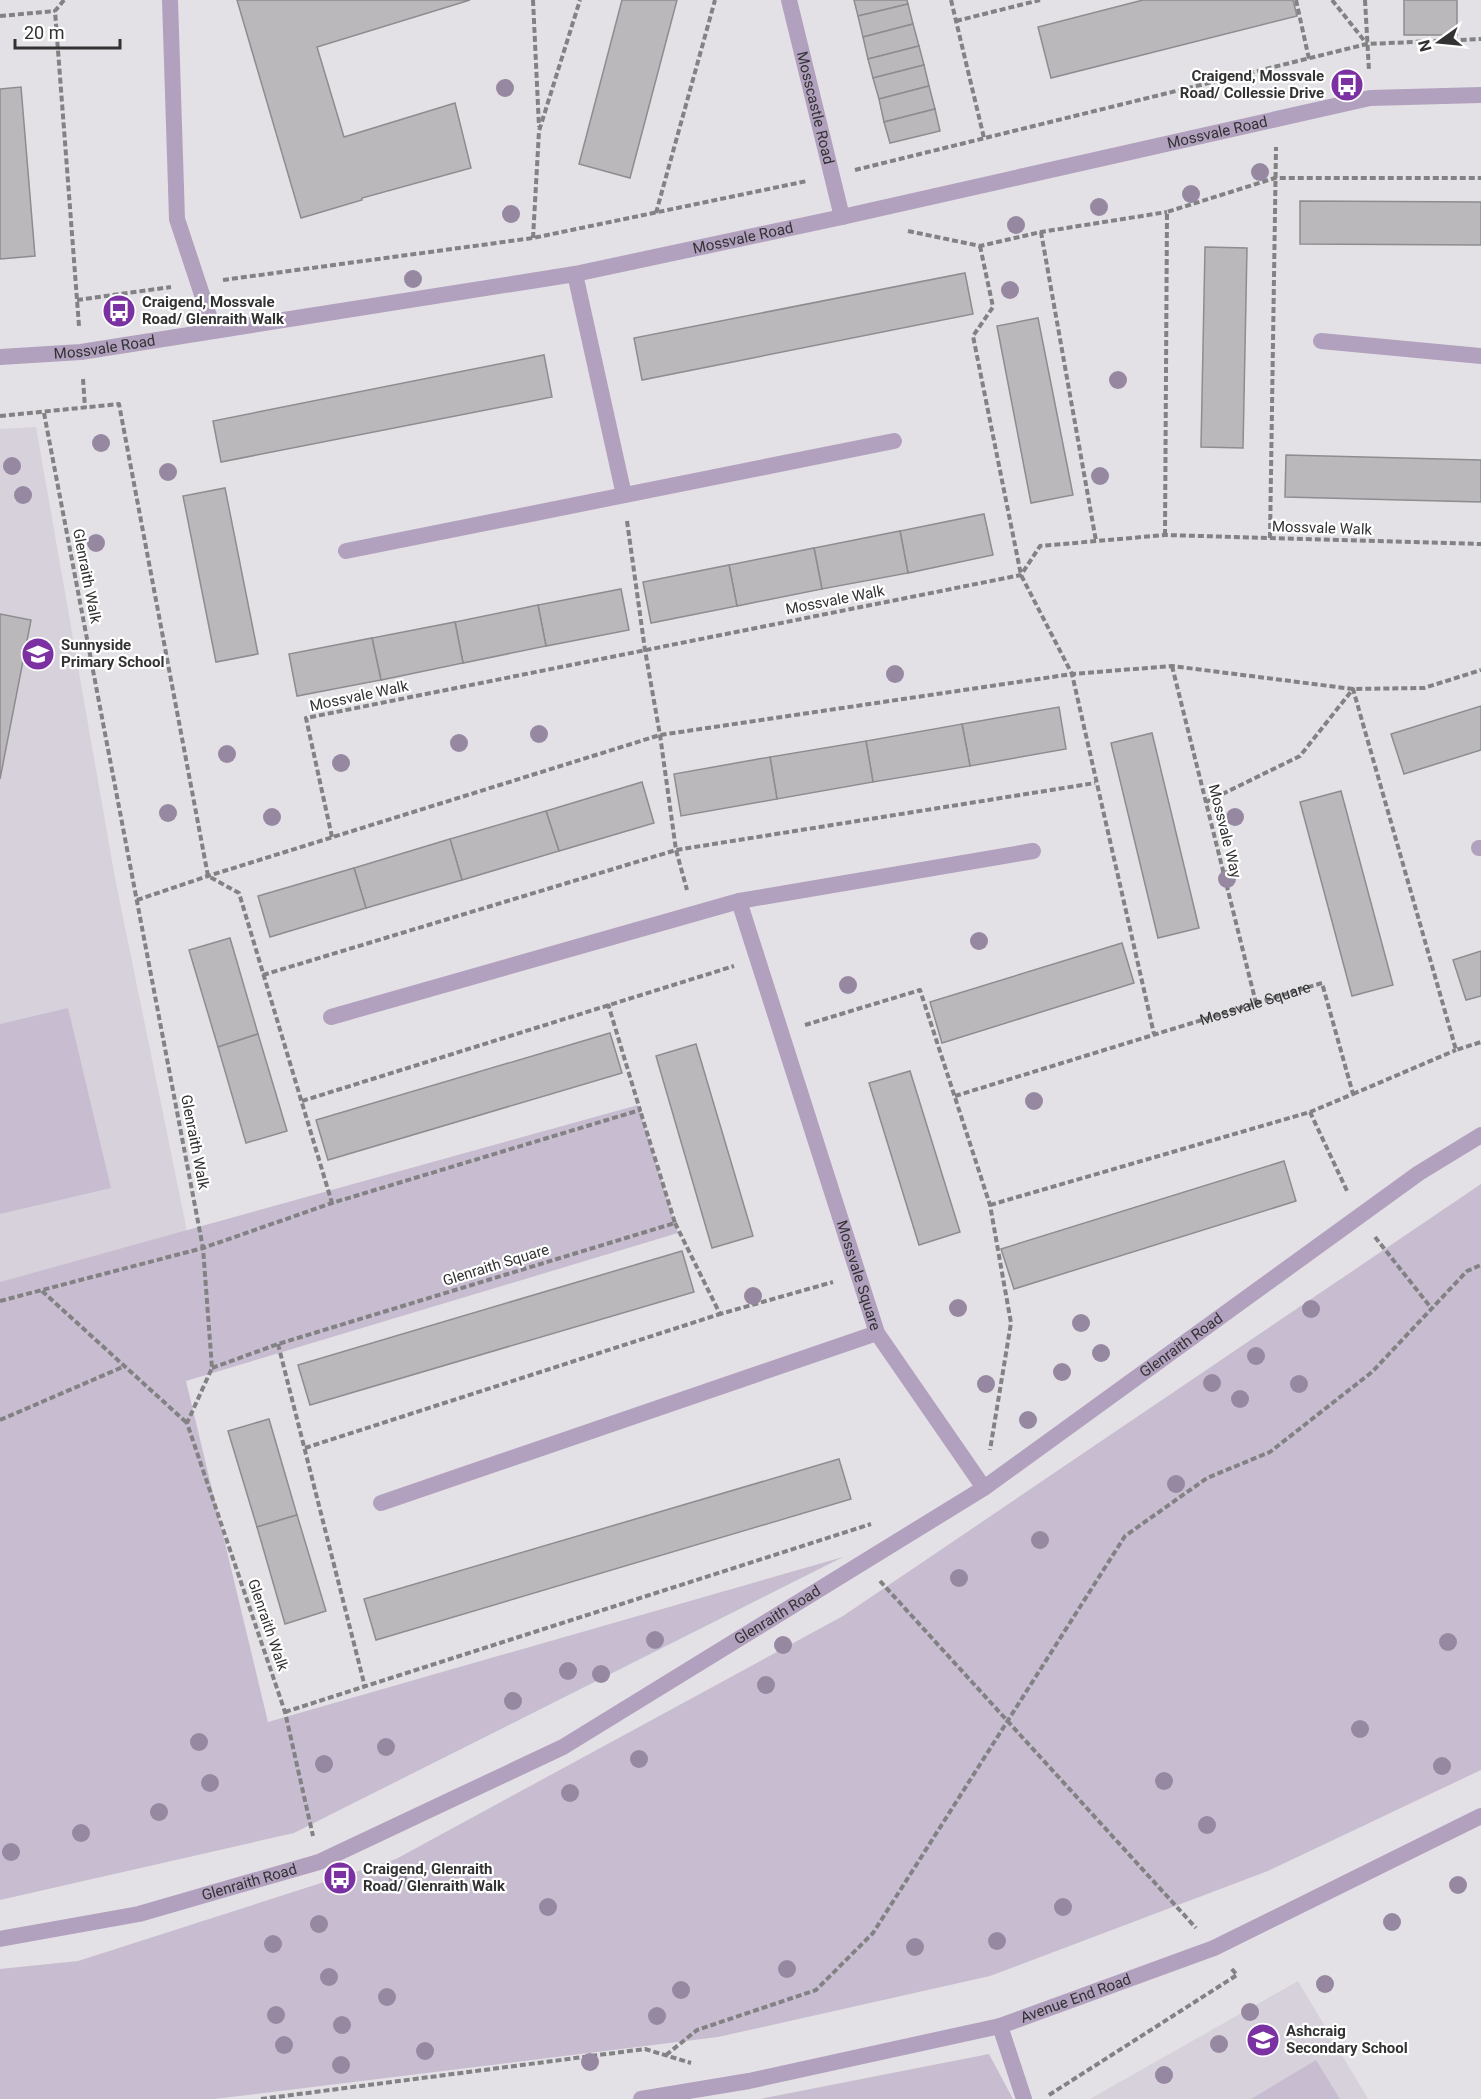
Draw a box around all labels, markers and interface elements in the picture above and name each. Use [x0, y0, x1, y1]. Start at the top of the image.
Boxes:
scale bar [15, 12, 120, 50]
north arrow [1409, 12, 1469, 72]
text: 20 m [24, 22, 64, 43]
text: N [1414, 38, 1436, 54]
street label: Mosscastle Road [793, 50, 838, 166]
place label: Craigend, Mossvale Road/ Collessie Drive [1180, 67, 1324, 102]
bus stop icon: Craigend, Mossvale Road/ Collessie Drive [1329, 67, 1365, 103]
street label: Mossvale Road [1165, 112, 1269, 152]
street label: Mossvale Road [691, 219, 795, 258]
bus stop icon: Craigend, Mossvale Road/ Glenraith Walk [101, 293, 137, 329]
place label: Craigend, Mossvale Road/ Glenraith Walk [142, 293, 285, 328]
street label: Mossvale Road [53, 331, 156, 363]
street label: Mossvale Walk [1272, 517, 1373, 539]
street label: Glenraith Walk [69, 527, 105, 625]
street label: Mossvale Walk [784, 582, 886, 618]
school or university icon: Sunnyside Primary School [20, 636, 56, 672]
place label: Sunnyside Primary School [61, 636, 164, 671]
street label: Mossvale Walk [308, 677, 410, 715]
street label: Mossvale Way [1205, 782, 1245, 880]
street label: Mossvale Square [1198, 978, 1313, 1029]
street label: Glenraith Walk [177, 1093, 213, 1191]
street label: Mossvale Square [833, 1218, 885, 1333]
street label: Glenraith Square [441, 1240, 551, 1290]
street label: Glenraith Road [1136, 1309, 1226, 1381]
street label: Glenraith Walk [244, 1577, 292, 1674]
street label: Glenraith Road [731, 1582, 824, 1649]
street label: Glenraith Road [200, 1860, 299, 1904]
bus stop icon: Craigend, Glenraith Road/ Glenraith Walk [322, 1860, 358, 1896]
place label: Craigend, Glenraith Road/ Glenraith Walk [363, 1860, 506, 1895]
street label: Avenue End Road [1018, 1970, 1133, 2027]
school or university icon: Ashcraig Secondary School [1245, 2022, 1281, 2058]
place label: Ashcraig Secondary School [1286, 2022, 1408, 2057]

